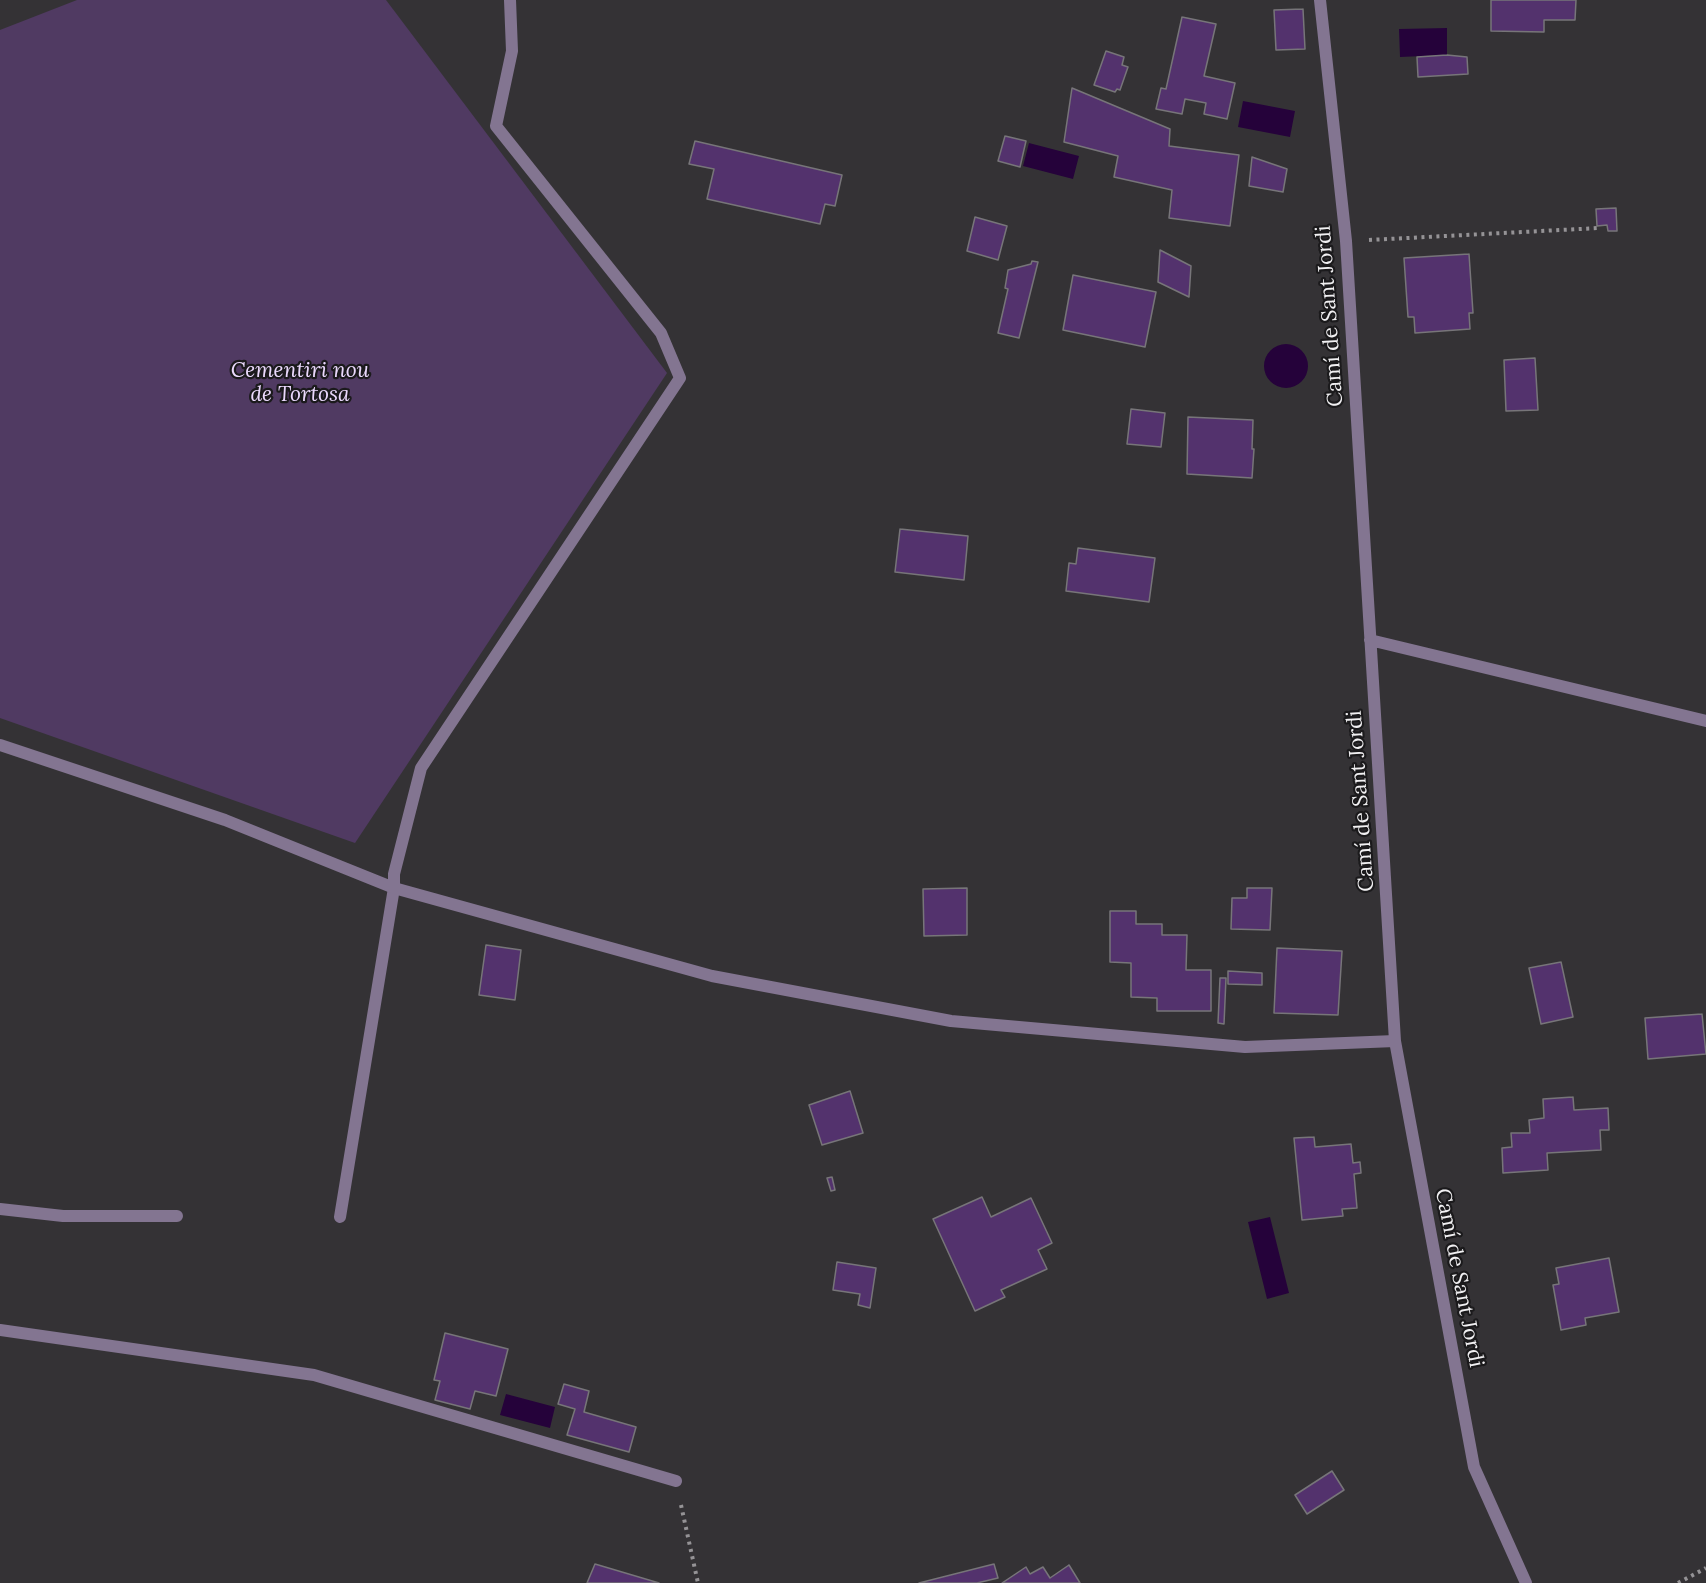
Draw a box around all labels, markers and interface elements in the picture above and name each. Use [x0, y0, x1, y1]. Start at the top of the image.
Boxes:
street label: Camí de Sant Jordi [1311, 225, 1349, 407]
park label: Cementiri nou de Tortosa [231, 358, 369, 408]
street label: Camí de Sant Jordi [1342, 710, 1380, 892]
street label: Camí de Sant Jordi [1429, 1186, 1489, 1370]

